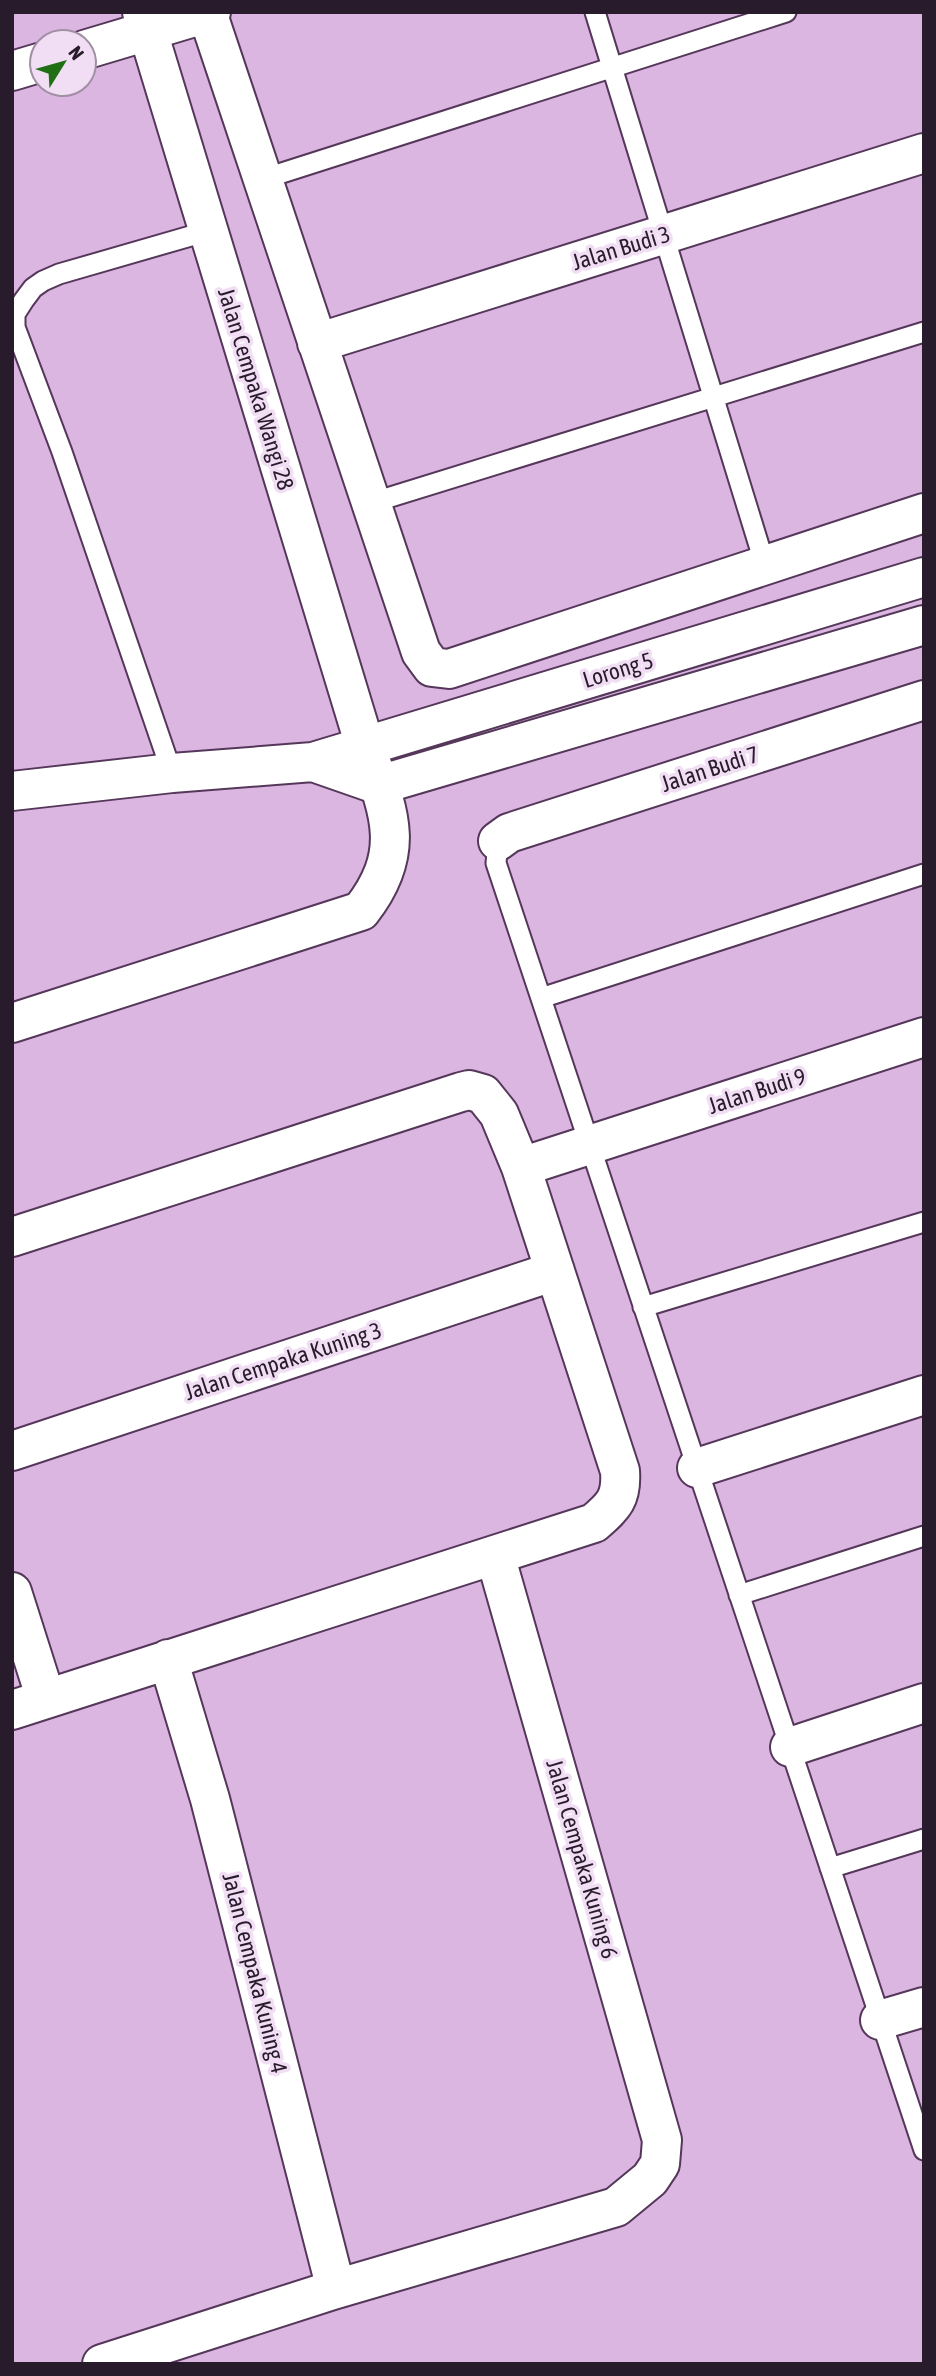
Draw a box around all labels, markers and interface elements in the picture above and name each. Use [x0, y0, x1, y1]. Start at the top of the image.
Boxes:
north arrow [28, 28, 98, 98]
text: N [64, 42, 89, 64]
street label: Jalan Budi 3 [569, 221, 673, 275]
street label: Jalan Cempaka Wangi 28 [213, 285, 299, 493]
street label: Lorong 5 [580, 647, 656, 693]
street label: Jalan Budi 7 [658, 741, 762, 797]
street label: Jalan Budi 9 [705, 1063, 809, 1119]
street label: Jalan Cempaka Kuning 3 [181, 1317, 385, 1405]
street label: Jalan Cempaka Kuning 6 [541, 1757, 623, 1961]
street label: Jalan Cempaka Kuning 4 [218, 1870, 292, 2076]

